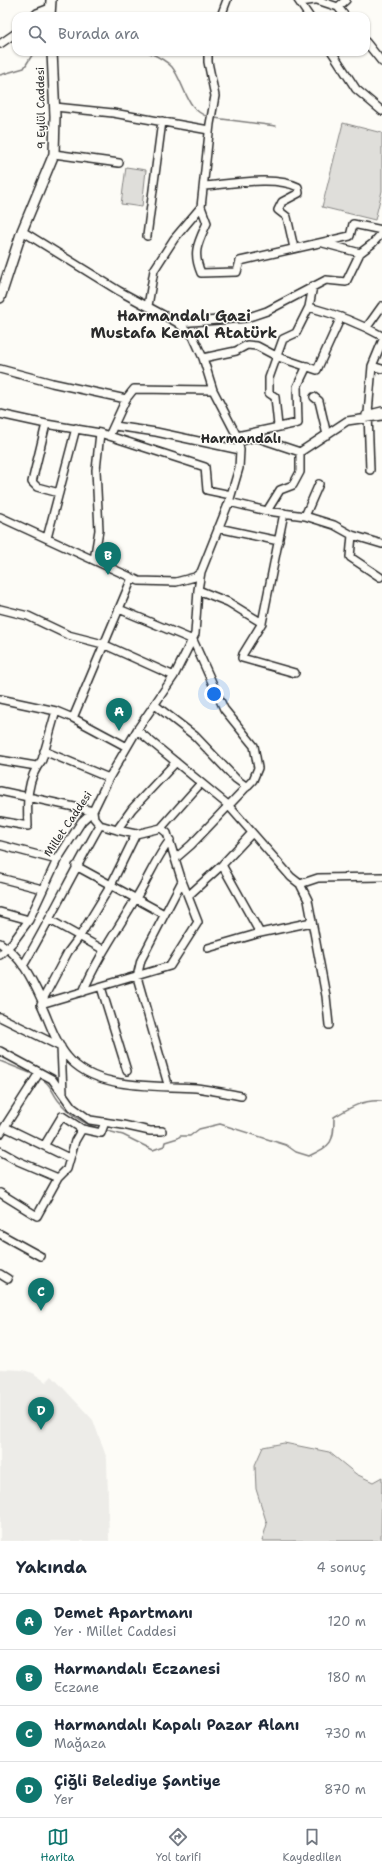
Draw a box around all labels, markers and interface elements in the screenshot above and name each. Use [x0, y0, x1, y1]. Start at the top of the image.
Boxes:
search box [12, 12, 370, 56]
icon: search [26, 23, 48, 45]
text: Burada ara [58, 24, 139, 44]
street label: 9 Eylül Caddesi [33, 67, 49, 149]
district label: Harmandalı Gazi Mustafa Kemal Atatürk [91, 306, 278, 343]
district label: Harmandalı [201, 430, 281, 447]
pin: B [95, 542, 121, 575]
your location [204, 684, 224, 704]
pin: A [106, 698, 132, 731]
street label: Millet Caddesi [40, 788, 96, 860]
pin: C [28, 1278, 54, 1311]
pin: D [28, 1397, 54, 1430]
text: Yakında [16, 1556, 87, 1578]
text: 4 sonuç [317, 1559, 366, 1576]
text: Demet Apartmanı [54, 1603, 193, 1623]
text: A [24, 1613, 34, 1630]
text: 120 m [328, 1613, 366, 1630]
text: Yer · Millet Caddesi [54, 1623, 176, 1640]
text: Harmandalı Eczanesi [54, 1659, 220, 1679]
text: B [25, 1669, 33, 1686]
text: 180 m [327, 1669, 366, 1686]
text: Eczane [54, 1679, 99, 1696]
text: Harmandalı Kapalı Pazar Alanı [54, 1715, 299, 1735]
text: C [25, 1725, 33, 1742]
text: 730 m [324, 1725, 366, 1742]
text: Mağaza [54, 1735, 106, 1752]
text: Çiğli Belediye Şantiye [54, 1771, 221, 1791]
text: D [24, 1781, 34, 1798]
text: 870 m [324, 1781, 366, 1798]
text: Yer [54, 1791, 74, 1808]
tab: Harita [41, 1826, 74, 1865]
tab: Yol tarifi [156, 1826, 201, 1865]
tab: Kaydedilen [283, 1826, 341, 1865]

